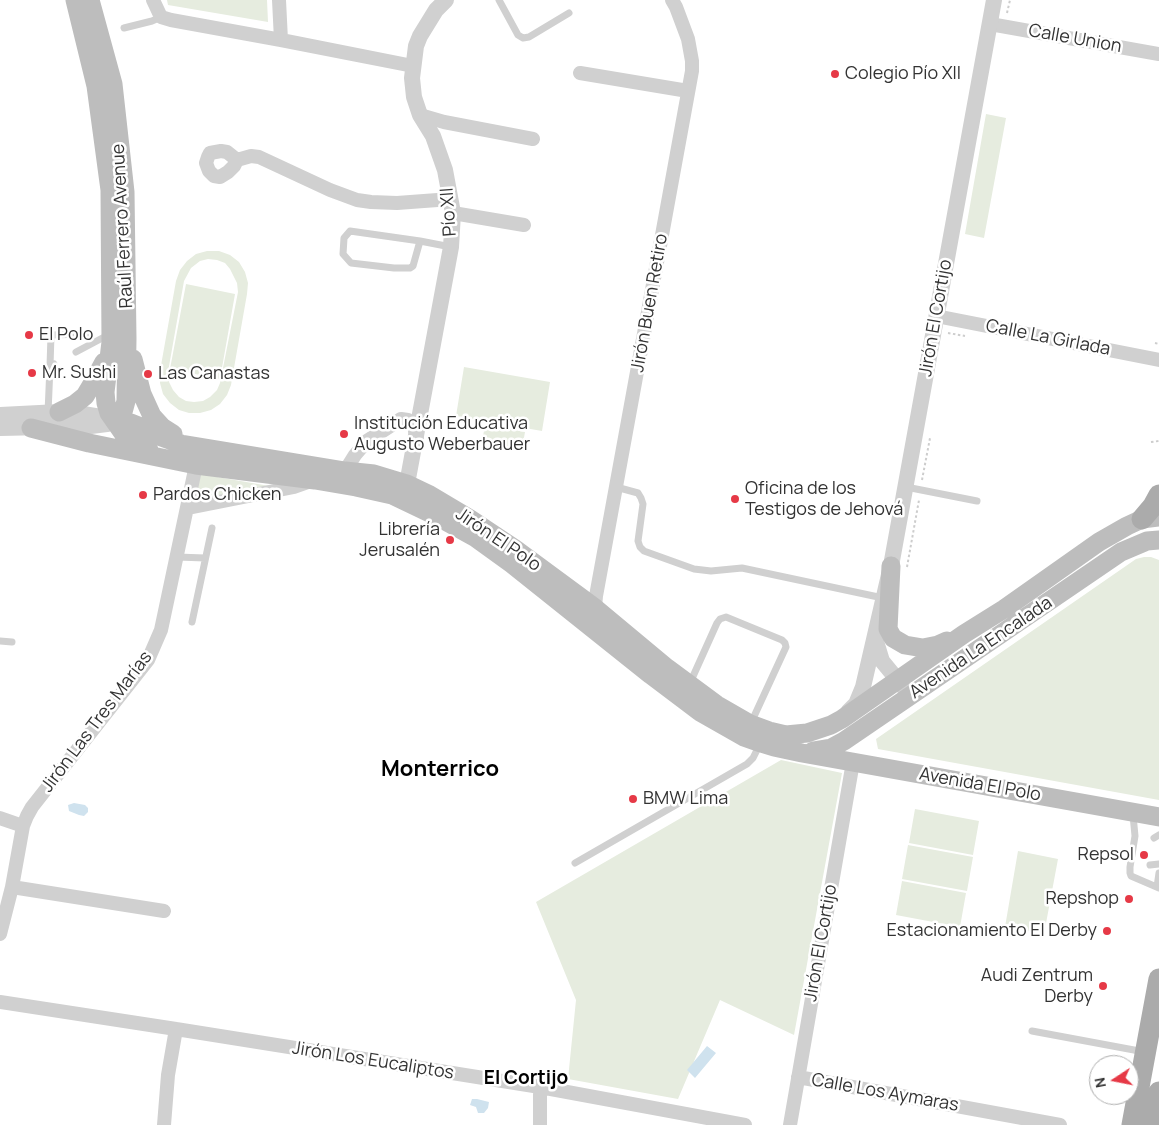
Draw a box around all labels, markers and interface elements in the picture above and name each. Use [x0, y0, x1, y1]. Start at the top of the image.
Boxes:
street label: Calle Union [1027, 20, 1123, 58]
place label: Colegio Pío XII [845, 63, 961, 85]
marker: Colegio Pío XII [829, 68, 841, 80]
street label: Raúl Ferrero Avenue [108, 143, 138, 309]
street label: Pío XII [437, 187, 461, 237]
street label: Jirón Buen Retiro [627, 232, 673, 374]
street label: Jirón El Cortijo [915, 258, 957, 378]
street label: Calle La Girlada [984, 315, 1112, 361]
place label: El Polo [39, 324, 93, 346]
marker: El Polo [23, 329, 35, 341]
place label: Mr. Sushi [42, 362, 116, 384]
place label: Las Canastas [158, 363, 270, 385]
marker: Mr. Sushi [26, 367, 38, 379]
marker: Las Canastas [142, 368, 154, 380]
place label: Institución Educativa Augusto Weberbauer [354, 413, 530, 456]
marker: Institución Educativa Augusto Weberbauer [338, 428, 350, 440]
place label: Oficina de los Testigos de Jehová [745, 478, 903, 520]
place label: Pardos Chicken [153, 484, 281, 506]
marker: Pardos Chicken [137, 489, 149, 501]
marker: Oficina de los Testigos de Jehová [729, 493, 741, 505]
street label: Jirón El Polo [451, 504, 545, 576]
place label: Librería Jerusalén [359, 519, 440, 562]
marker: Librería Jerusalén [444, 534, 456, 546]
street label: Avenida La Encalada [906, 592, 1056, 704]
street label: Jirón Las Tres Marías [37, 647, 157, 797]
district label: Monterrico [381, 757, 499, 783]
street label: Avenida El Polo [917, 764, 1043, 806]
place label: BMW Lima [643, 788, 728, 810]
marker: BMW Lima [627, 793, 639, 805]
place label: Repsol [1078, 844, 1134, 866]
marker: Repsol [1138, 849, 1150, 861]
street label: Jirón El Cortijo [800, 883, 842, 1003]
place label: Repshop [1045, 888, 1119, 910]
marker: Repshop [1123, 893, 1135, 905]
place label: Estacionamiento El Derby [887, 920, 1097, 942]
marker: Estacionamiento El Derby [1101, 925, 1113, 937]
place label: Audi Zentrum Derby [981, 965, 1093, 1008]
marker: Audi Zentrum Derby [1097, 980, 1109, 992]
street label: Jirón Los Eucaliptos [291, 1038, 455, 1084]
north arrow [1089, 1055, 1139, 1105]
district label: El Cortijo [484, 1068, 568, 1090]
street label: Calle Los Aymaras [810, 1069, 960, 1117]
text: N [1089, 1076, 1110, 1090]

